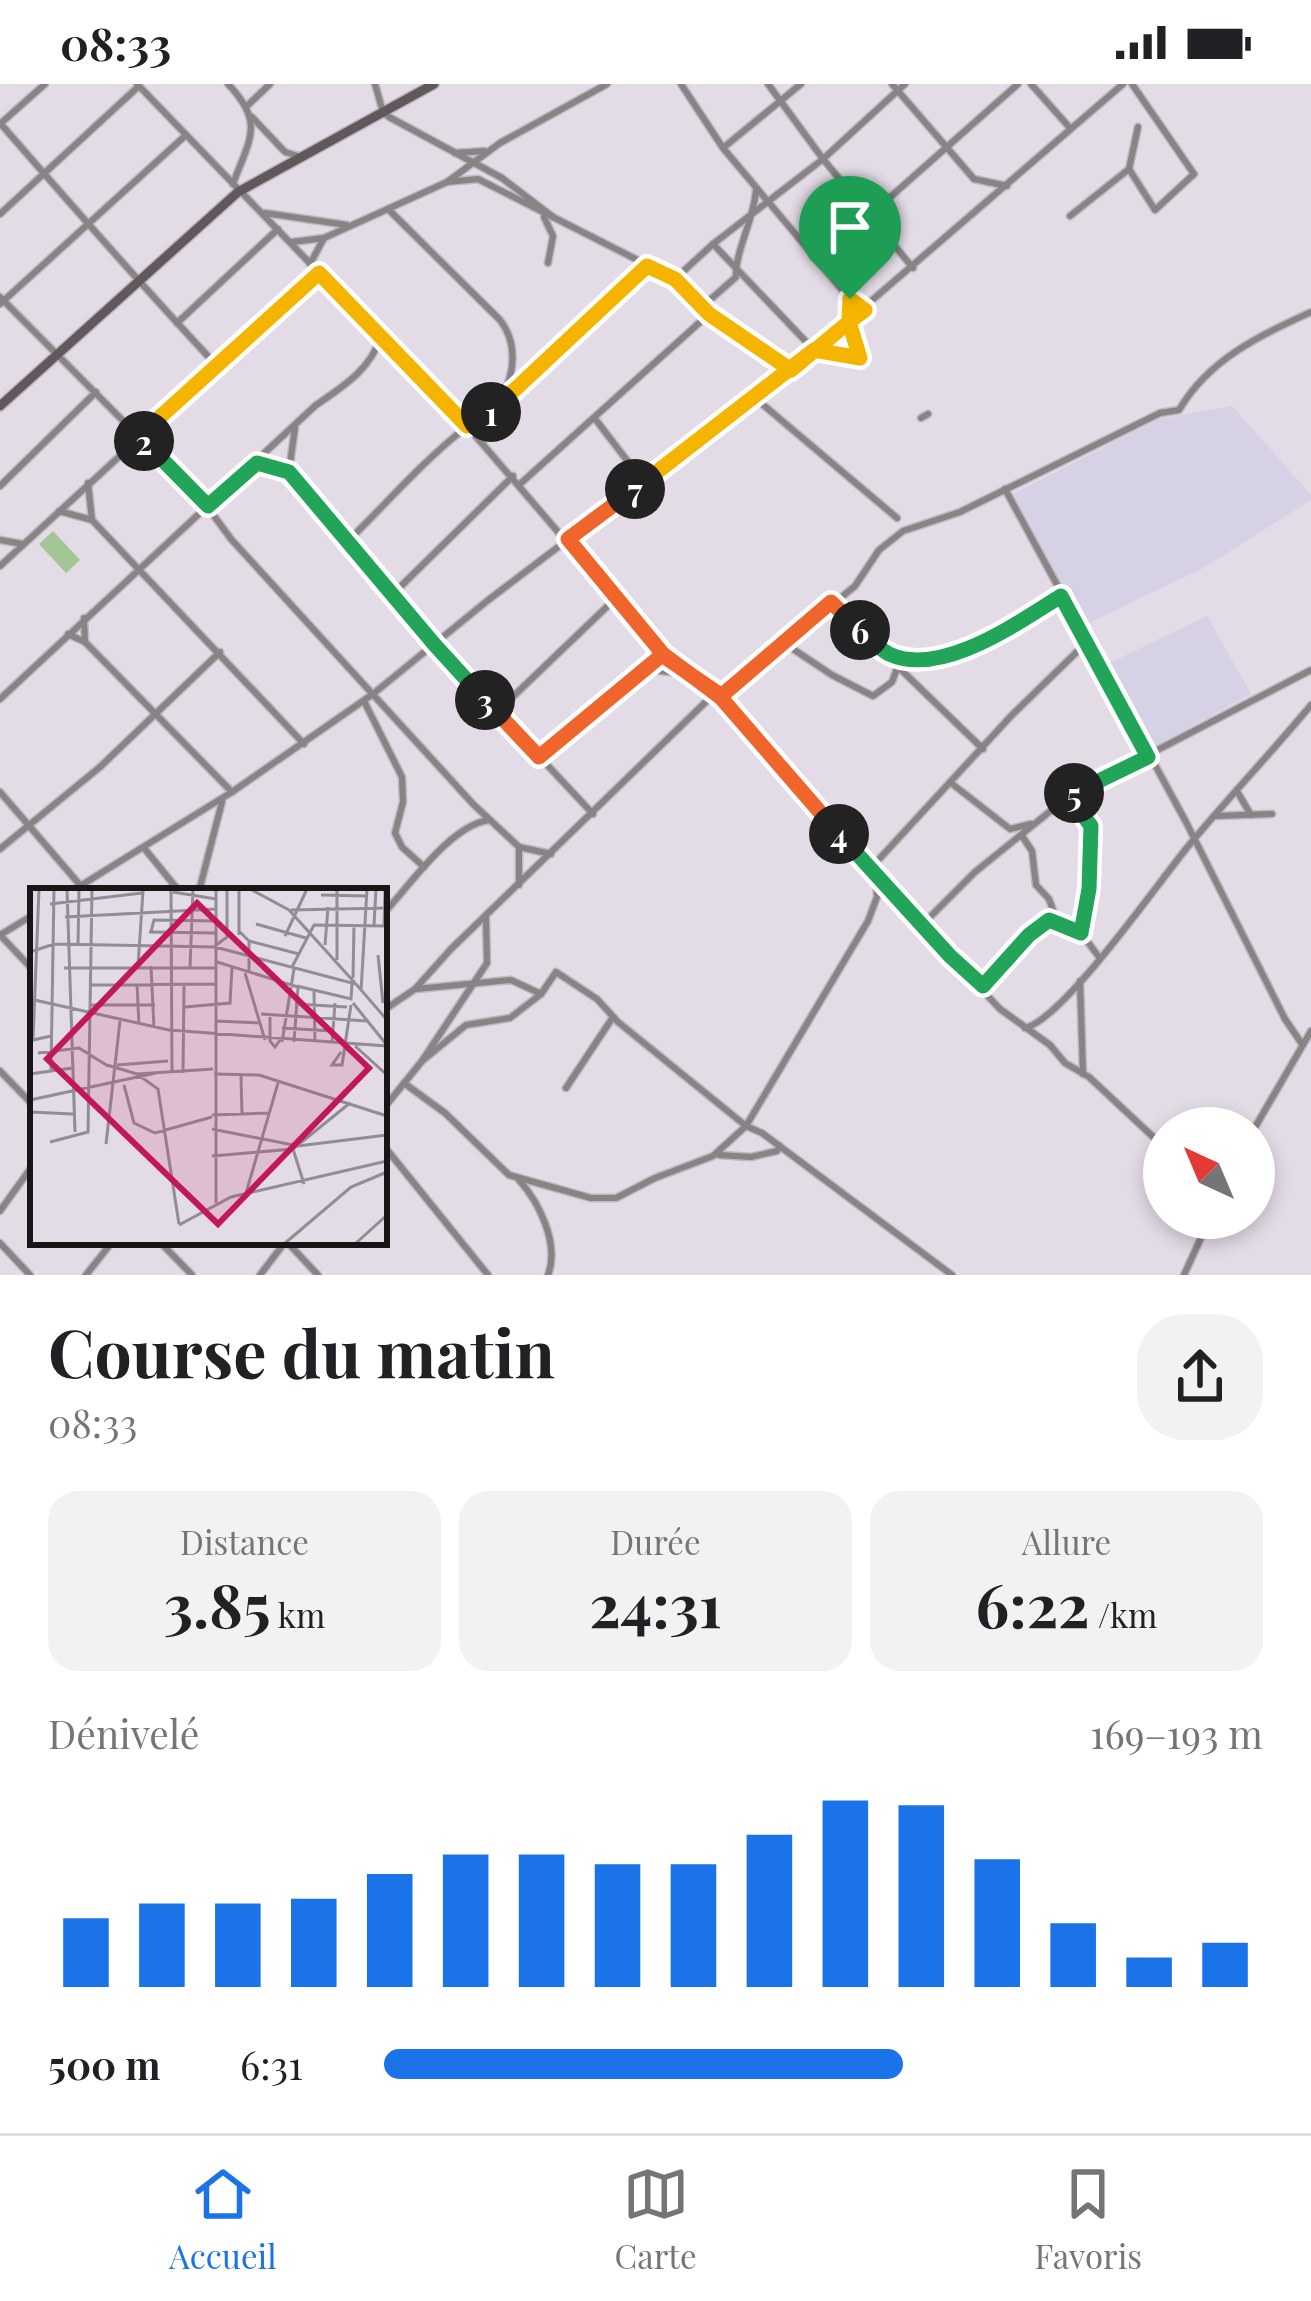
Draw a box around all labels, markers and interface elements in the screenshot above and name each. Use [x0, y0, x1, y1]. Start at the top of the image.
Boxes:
text: 08:33 [60, 12, 171, 72]
pin [799, 176, 901, 299]
icon: arrive [817, 194, 883, 260]
pin: 1 [461, 382, 521, 442]
text: 1 [485, 390, 497, 434]
pin: 2 [114, 411, 174, 471]
text: 2 [135, 419, 153, 463]
pin: 7 [605, 459, 665, 519]
text: 7 [627, 467, 643, 511]
pin: 6 [830, 600, 890, 660]
text: 6 [851, 608, 869, 652]
pin: 3 [455, 670, 515, 730]
text: 3 [477, 678, 493, 722]
pin: 5 [1044, 763, 1104, 823]
text: 5 [1066, 771, 1082, 815]
pin: 4 [809, 804, 869, 864]
text: 4 [830, 812, 848, 856]
inset map [30, 888, 387, 1245]
north arrow [1143, 1107, 1275, 1239]
map controls [1143, 1107, 1275, 1239]
text: Course du matin [48, 1307, 555, 1395]
button: share [1137, 1314, 1263, 1440]
text: 08:33 [48, 1396, 137, 1448]
text: Distance [180, 1519, 309, 1563]
text: Durée [610, 1519, 701, 1563]
text: Allure [1022, 1519, 1111, 1563]
text: 3.85 [164, 1563, 271, 1643]
text: 24:31 [589, 1563, 722, 1643]
text: 6:22 [976, 1563, 1089, 1643]
text: km [271, 1592, 325, 1636]
text: /km [1089, 1592, 1157, 1636]
text: Dénivelé [48, 1707, 200, 1759]
text: 169–193 m [1090, 1707, 1263, 1759]
text: 500 m [48, 2038, 161, 2090]
text: 6:31 [240, 2038, 303, 2090]
tab: Accueil [169, 2161, 277, 2277]
tab: Carte [615, 2161, 697, 2277]
tab: Favoris [1034, 2161, 1142, 2277]

